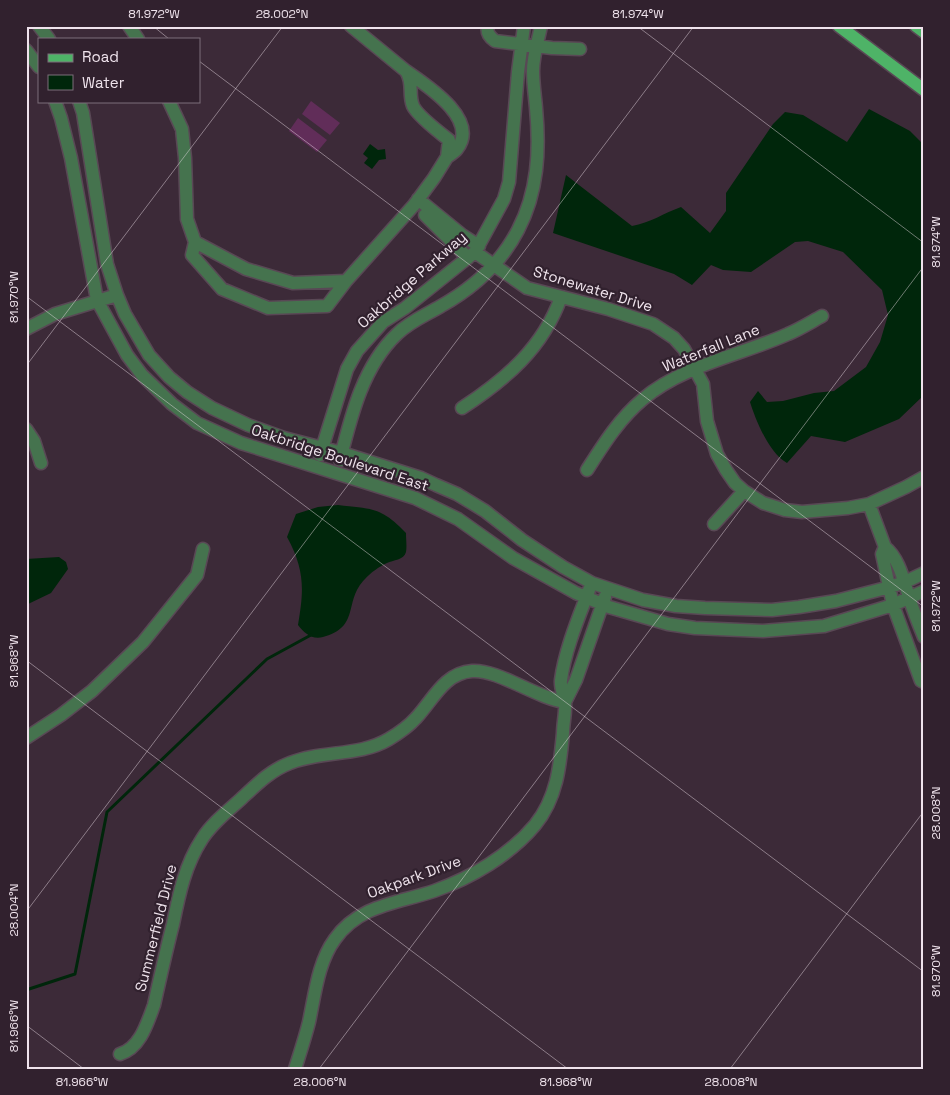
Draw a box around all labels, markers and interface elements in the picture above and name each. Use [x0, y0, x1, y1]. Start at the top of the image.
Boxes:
text: 81.972°W [128, 6, 180, 22]
text: 28.002°N [256, 6, 308, 22]
text: 81.974°W [612, 6, 664, 22]
legend [38, 38, 200, 102]
text: Road [82, 47, 119, 66]
text: Water [82, 73, 125, 92]
text: 81.974°W [928, 216, 944, 268]
street label: Oakbridge Parkway [353, 227, 470, 332]
street label: Stonewater Drive [531, 261, 655, 316]
text: 81.970°W [6, 270, 22, 323]
street label: Waterfall Lane [659, 319, 762, 376]
street label: Oakbridge Boulevard East [249, 420, 431, 495]
text: 81.972°W [928, 580, 944, 632]
text: 81.968°W [6, 634, 22, 687]
text: 28.008°N [928, 787, 944, 839]
street label: Oakpark Drive [364, 851, 463, 902]
street label: Summerfield Drive [130, 862, 181, 994]
text: 28.004°N [6, 884, 22, 937]
text: 81.970°W [928, 944, 944, 997]
text: 81.966°W [6, 999, 22, 1052]
text: 81.966°W [56, 1074, 109, 1090]
text: 28.006°N [294, 1074, 346, 1090]
text: 81.968°W [540, 1074, 593, 1090]
text: 28.008°N [705, 1074, 757, 1090]

